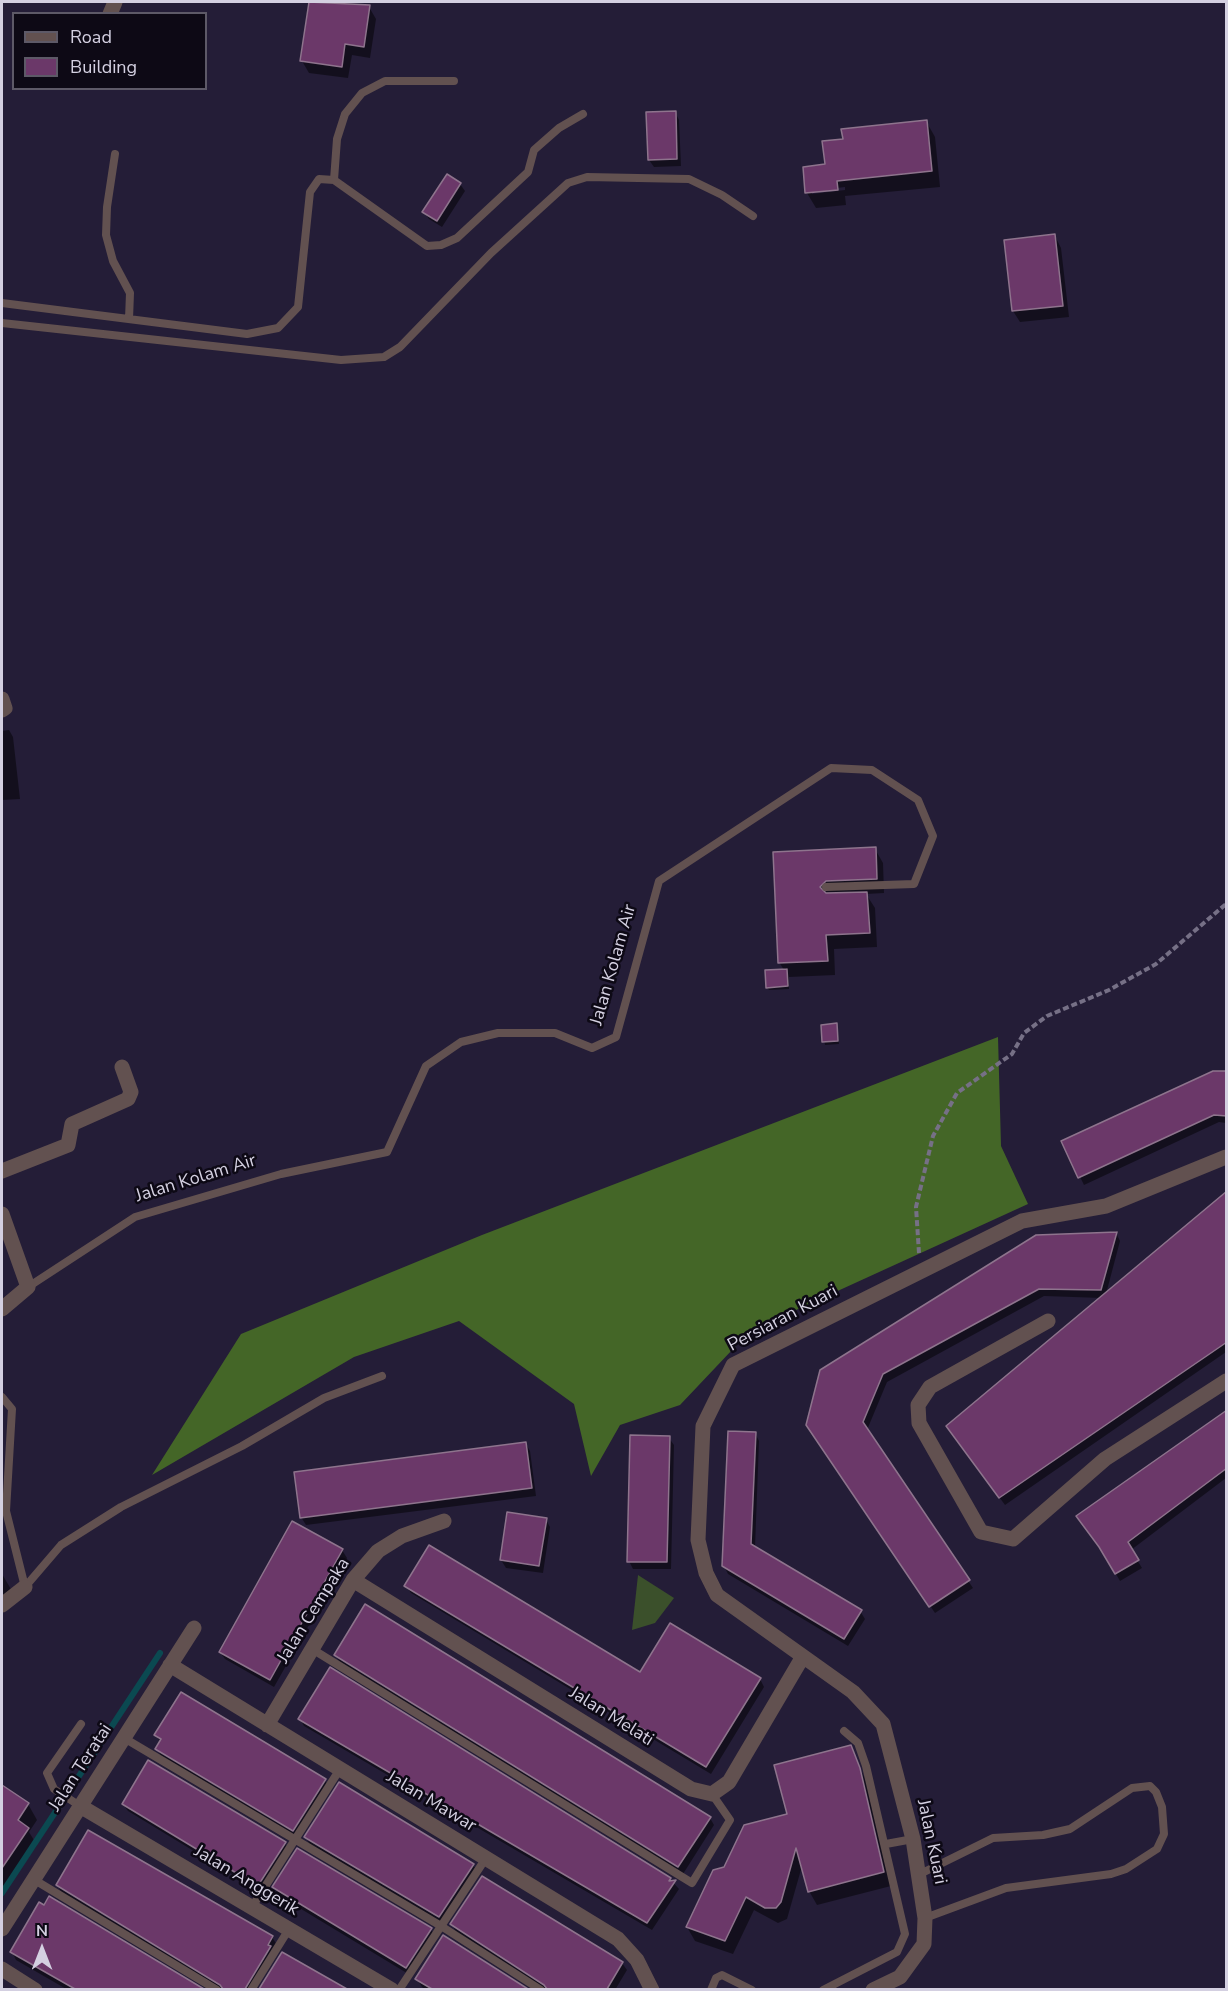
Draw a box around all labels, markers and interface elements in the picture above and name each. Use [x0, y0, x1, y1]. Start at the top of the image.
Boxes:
legend [12, 12, 207, 90]
text: Road [70, 25, 112, 49]
text: Building [70, 55, 137, 79]
street label: Jalan Kolam Air [586, 902, 642, 1028]
street label: Jalan Kolam Air [133, 1150, 259, 1208]
street label: Persiaran Kuari [724, 1281, 842, 1357]
street label: Jalan Cempaka [273, 1554, 355, 1668]
street label: Jalan Melati [565, 1683, 657, 1751]
street label: Jalan Teratai [45, 1720, 117, 1816]
street label: Jalan Mawar [382, 1767, 480, 1837]
street label: Jalan Kuari [911, 1797, 951, 1887]
street label: Jalan Anggerik [190, 1841, 302, 1921]
north arrow [12, 1919, 72, 1979]
text: N [36, 1920, 48, 1942]

